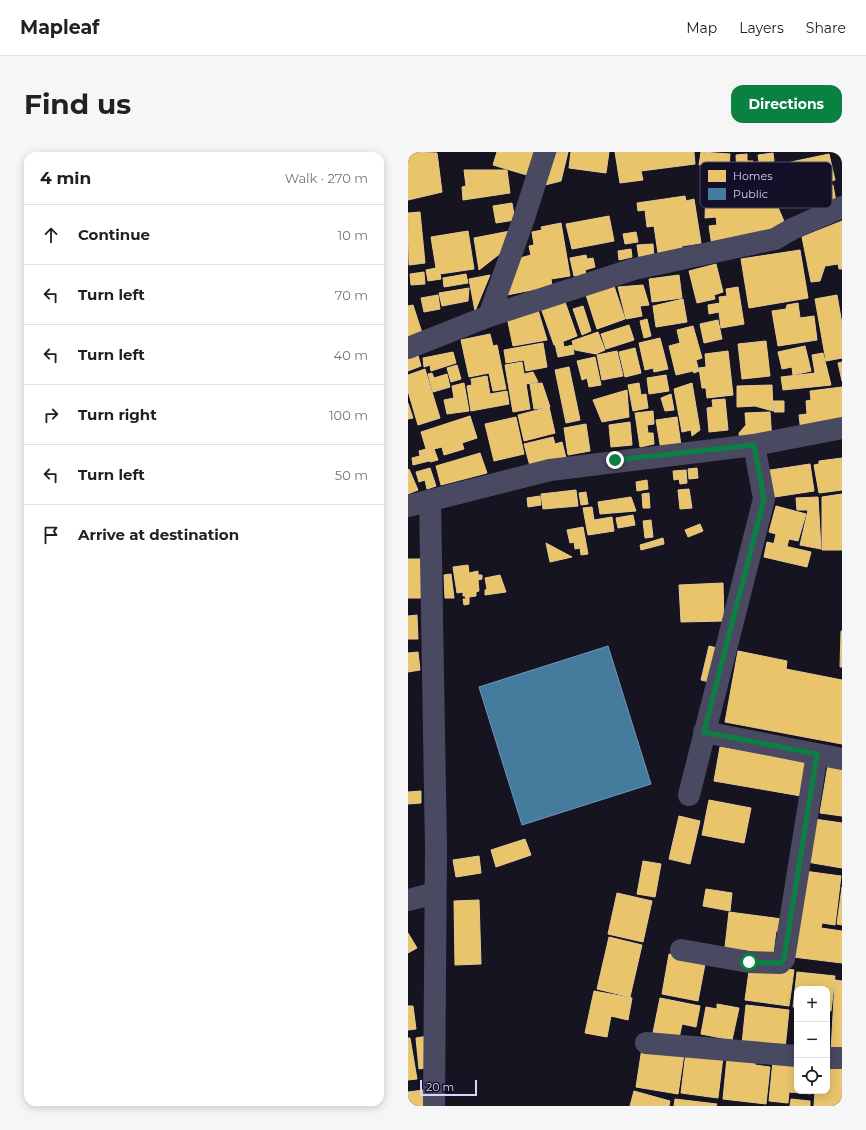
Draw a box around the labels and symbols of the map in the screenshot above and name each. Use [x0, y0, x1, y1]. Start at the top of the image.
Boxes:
legend [700, 162, 832, 208]
text: Homes [733, 169, 773, 183]
text: Public [733, 187, 768, 201]
route end [606, 451, 624, 469]
route start [740, 953, 758, 971]
scale bar [420, 1078, 477, 1097]

